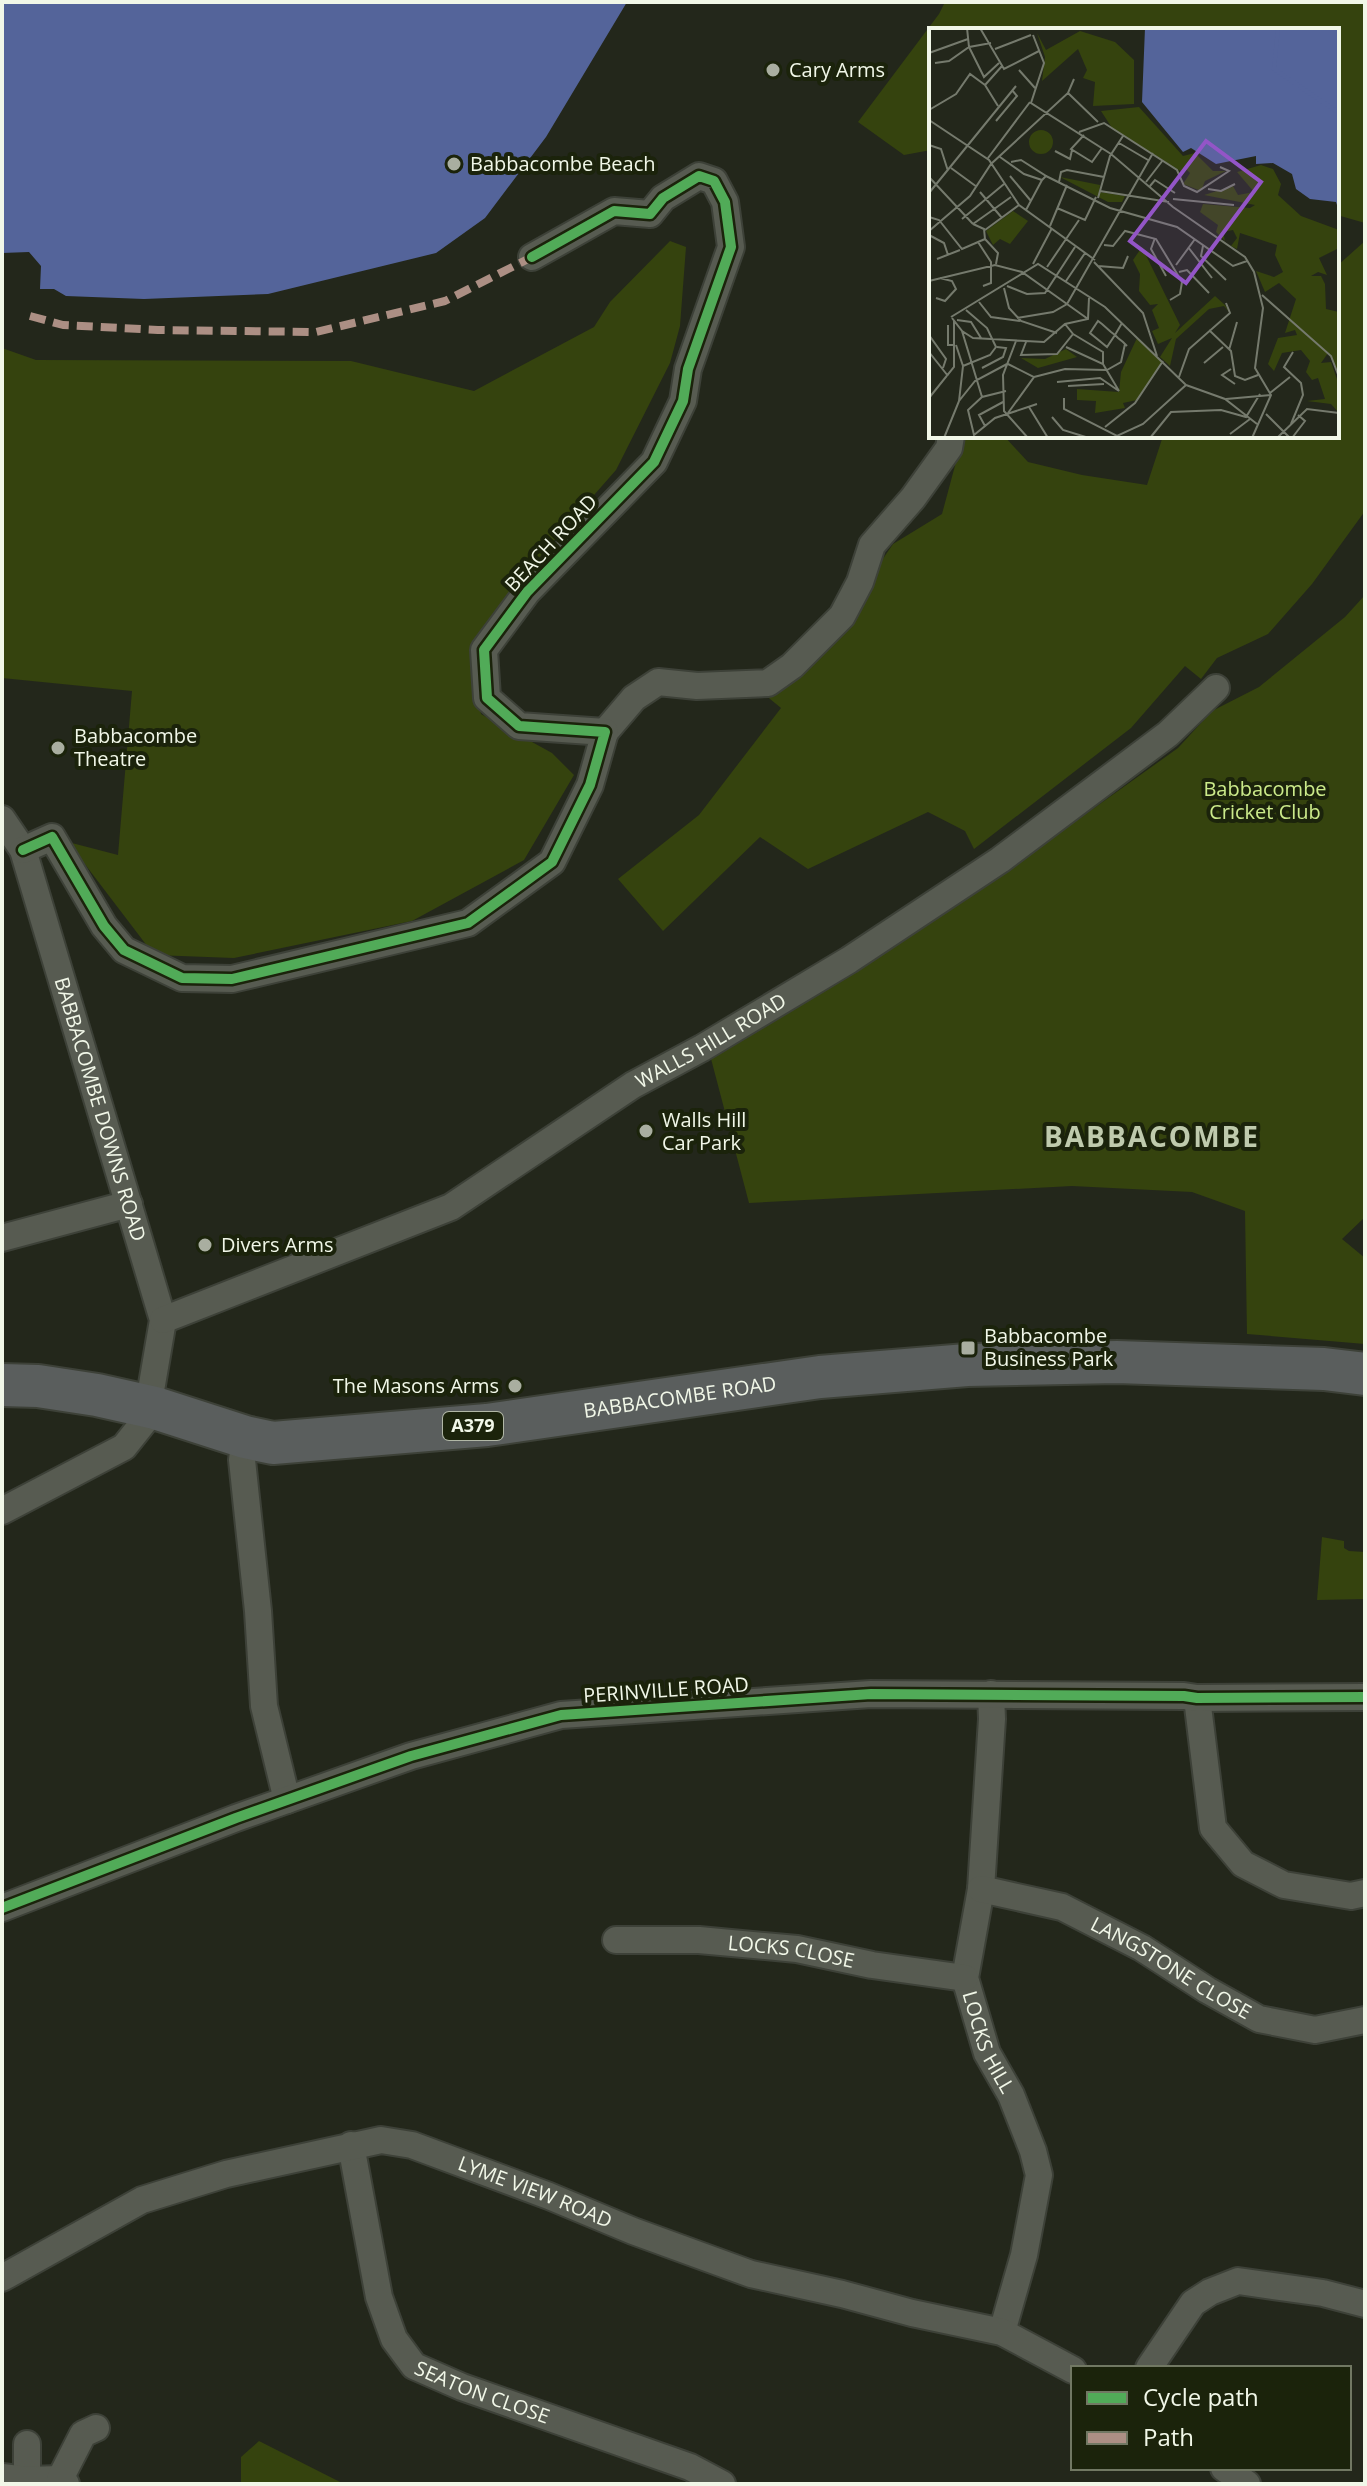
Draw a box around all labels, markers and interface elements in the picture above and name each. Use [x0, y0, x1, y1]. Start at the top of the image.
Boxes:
inset map [929, 28, 1339, 438]
place label: Cary Arms [789, 56, 885, 83]
marker: Cary Arms [764, 61, 782, 79]
place label: Babbacombe Beach [470, 150, 656, 177]
marker: Babbacombe Beach [445, 155, 463, 173]
street label: BEACH ROAD [498, 488, 603, 597]
place label: Babbacombe Theatre [74, 722, 197, 772]
marker: Babbacombe Theatre [49, 739, 67, 757]
park label: Babbacombe Cricket Club [1203, 775, 1327, 825]
street label: BABBACOMBE DOWNS ROAD [49, 974, 153, 1244]
street label: WALLS HILL ROAD [630, 987, 791, 1094]
place label: Walls Hill Car Park [662, 1106, 746, 1156]
district label: BABBACOMBE [1044, 1117, 1260, 1155]
marker: Walls Hill Car Park [637, 1122, 655, 1140]
place label: Divers Arms [221, 1231, 334, 1258]
marker: Divers Arms [196, 1236, 214, 1254]
place label: Babbacombe Business Park [984, 1322, 1114, 1372]
marker: Babbacombe Business Park [959, 1339, 977, 1357]
street label: BABBACOMBE ROAD [582, 1369, 778, 1424]
place label: The Masons Arms [333, 1372, 499, 1399]
marker: The Masons Arms [506, 1377, 524, 1395]
road number: A379 [443, 1412, 503, 1440]
street label: PERINVILLE ROAD [582, 1670, 750, 1709]
street label: LANGSTONE CLOSE [1086, 1910, 1257, 2025]
street label: LOCKS CLOSE [727, 1929, 857, 1974]
street label: LOCKS HILL [956, 1988, 1021, 2098]
street label: LYME VIEW ROAD [454, 2149, 616, 2234]
street label: SEATON CLOSE [411, 2354, 553, 2430]
legend [1071, 2366, 1351, 2470]
text: Cycle path [1143, 2380, 1259, 2413]
text: Path [1143, 2420, 1194, 2453]

